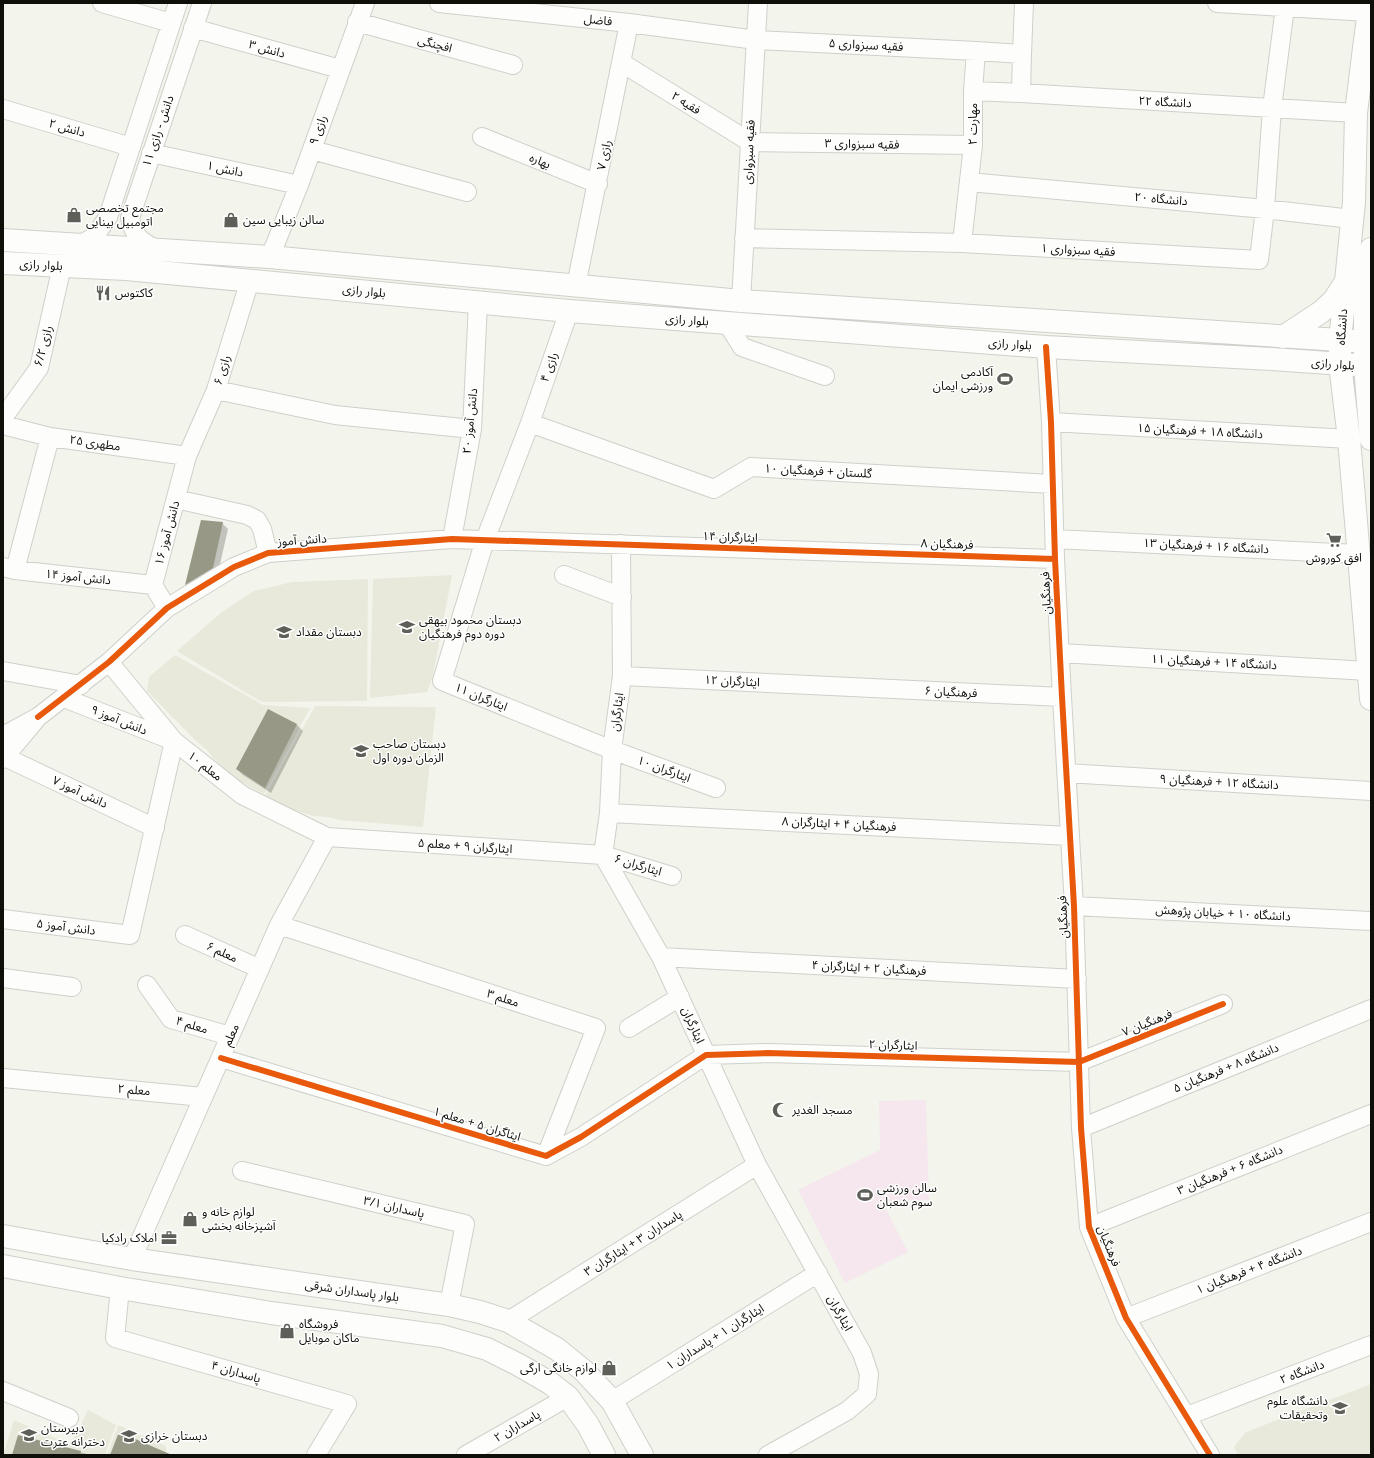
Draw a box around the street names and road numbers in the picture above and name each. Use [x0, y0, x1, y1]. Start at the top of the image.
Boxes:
street label: فاضل [583, 10, 613, 29]
street label: افچنگی [416, 31, 454, 56]
street label: فقیه سبزواری ۵ [828, 34, 904, 55]
street label: دانش ۳ [247, 35, 288, 62]
street label: فقیه ۲ [668, 87, 704, 118]
street label: دانشگاه ۲۲ [1138, 92, 1192, 111]
street label: دانش - رازی ۱۱ [137, 93, 178, 169]
street label: مهارت ۲ [964, 103, 981, 145]
street label: رازی ۹ [304, 113, 331, 147]
street label: دانش ۲ [47, 114, 88, 141]
street label: فقیه سبزواری [738, 119, 759, 185]
street label: فقیه سبزواری ۳ [824, 134, 900, 153]
street label: رازی ۷ [592, 138, 615, 172]
street label: بهاره [527, 149, 553, 172]
street label: دانش ۱ [205, 156, 245, 181]
street label: دانشگاه ۲۰ [1134, 188, 1189, 209]
street label: فقیه سبزواری ۱ [1040, 239, 1116, 260]
street label: بلوار رازی [19, 255, 63, 274]
street label: بلوار رازی [342, 280, 387, 301]
street label: دانشگاه [1332, 308, 1351, 346]
street label: بلوار رازی [665, 310, 709, 329]
street label: رازی ۶/۲ [29, 323, 56, 368]
street label: بلوار رازی [988, 334, 1032, 353]
street label: رازی ۴ [536, 350, 562, 384]
street label: رازی ۶ [209, 353, 234, 387]
street label: بلوار رازی [1311, 353, 1355, 374]
street label: دانش آموز ۲۰ [458, 387, 481, 455]
street label: دانشگاه ۱۸ + فرهنگیان ۱۵ [1137, 419, 1264, 442]
street label: مطهری ۲۵ [68, 430, 122, 455]
street label: گلستان + فرهنگیان ۱۰ [764, 459, 873, 482]
street label: دانش آموز ۱۶ [150, 498, 183, 567]
street label: ایثارگران ۱۴ [702, 527, 758, 546]
street label: دانش آموز [276, 529, 327, 550]
street label: فرهنگیان ۸ [920, 534, 974, 553]
street label: دانشگاه ۱۶ + فرهنگیان ۱۳ [1143, 534, 1270, 557]
street label: دانش آموز ۱۴ [44, 565, 112, 588]
street label: فرهنگیان [1036, 571, 1055, 615]
street label: دانشگاه ۱۴ + فرهنگیان ۱۱ [1151, 650, 1278, 673]
street label: ایثارگران ۱۲ [704, 671, 760, 690]
street label: ایثارگران ۱۱ [452, 678, 510, 715]
street label: فرهنگیان ۶ [924, 682, 978, 701]
street label: ایثارگران [606, 692, 627, 732]
street label: دانش آموز ۹ [88, 701, 150, 739]
street label: معلم ۱۰ [184, 747, 226, 785]
street label: ایثارگران ۱۰ [635, 751, 693, 786]
street label: دانشگاه ۱۲ + فرهنگیان ۹ [1159, 770, 1279, 793]
street label: دانش آموز ۷ [50, 771, 111, 812]
street label: فرهنگیان ۴ + ایثارگران ۸ [781, 812, 897, 835]
street label: ایثارگران ۹ + معلم ۵ [417, 834, 513, 858]
street label: ایثارگران ۶ [612, 849, 664, 880]
street label: فرهنگیان [1053, 895, 1072, 939]
street label: دانشگاه ۱۰ + خیابان پژوهش [1155, 900, 1291, 925]
street label: دانش آموز ۵ [36, 914, 97, 939]
street label: معلم ۶ [203, 937, 241, 967]
street label: فرهنگیان ۲ + ایثارگران ۴ [811, 956, 927, 979]
street label: معلم ۳ [485, 984, 521, 1012]
street label: ایثارگران [678, 1004, 709, 1046]
street label: فرهنگیان ۷ [1119, 1005, 1175, 1040]
street label: معلم ۴ [174, 1012, 210, 1038]
street label: معلم [218, 1021, 244, 1049]
street label: ایثارگران ۲ [868, 1035, 918, 1054]
street label: دانشگاه ۸ + فرهنگیان ۵ [1170, 1038, 1281, 1096]
street label: معلم ۲ [117, 1080, 151, 1100]
street label: ایثاگران ۵ + معلم ۱ [431, 1102, 523, 1146]
street label: دانشگاه ۶ + فرهنگیان ۳ [1174, 1140, 1285, 1198]
street label: پاسداران ۳/۱ [362, 1191, 426, 1222]
street label: پاسداران ۳ + ایثارگران ۳ [580, 1205, 685, 1280]
street label: فرهنگیان [1094, 1223, 1125, 1269]
street label: دانشگاه ۴ + فرهنگیان ۱ [1193, 1241, 1305, 1298]
street label: بلوار پاسداران شرقی [304, 1275, 400, 1306]
street label: ایثارگران [824, 1292, 857, 1334]
street label: ایثارگران ۱ + پاسداران ۱ [662, 1299, 767, 1374]
street label: دانشگاه ۲ [1277, 1355, 1327, 1388]
street label: پاسداران ۴ [209, 1356, 263, 1387]
street label: پاسداران ۲ [490, 1405, 543, 1446]

